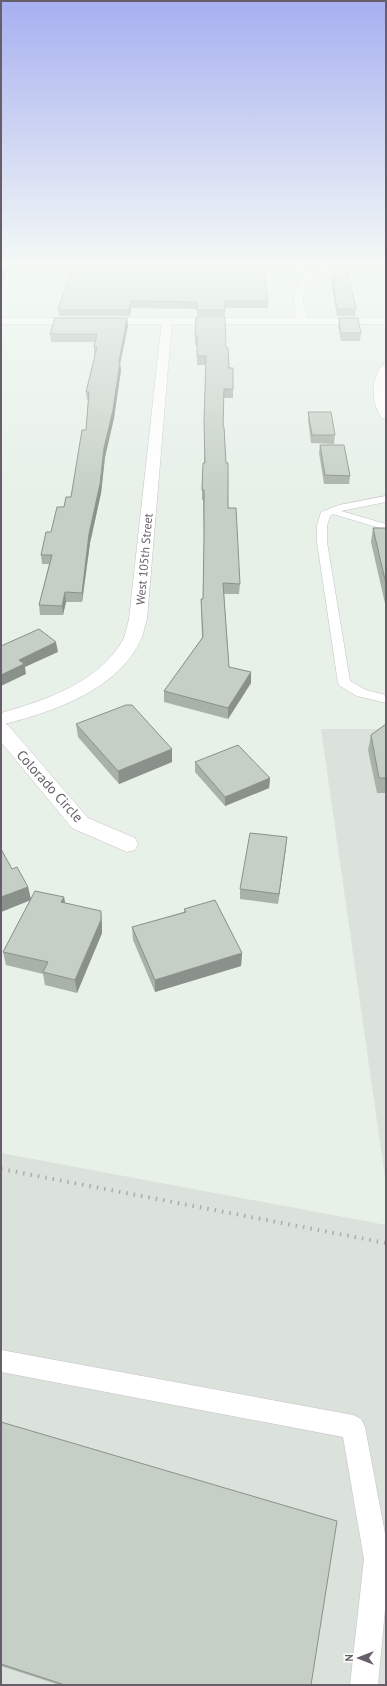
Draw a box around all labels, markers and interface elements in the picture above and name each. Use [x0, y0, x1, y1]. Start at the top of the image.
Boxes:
street label: West 105th Street [133, 513, 155, 605]
street label: Colorado Circle [13, 746, 87, 826]
north arrow [339, 1638, 379, 1678]
text: N [342, 1654, 356, 1662]

